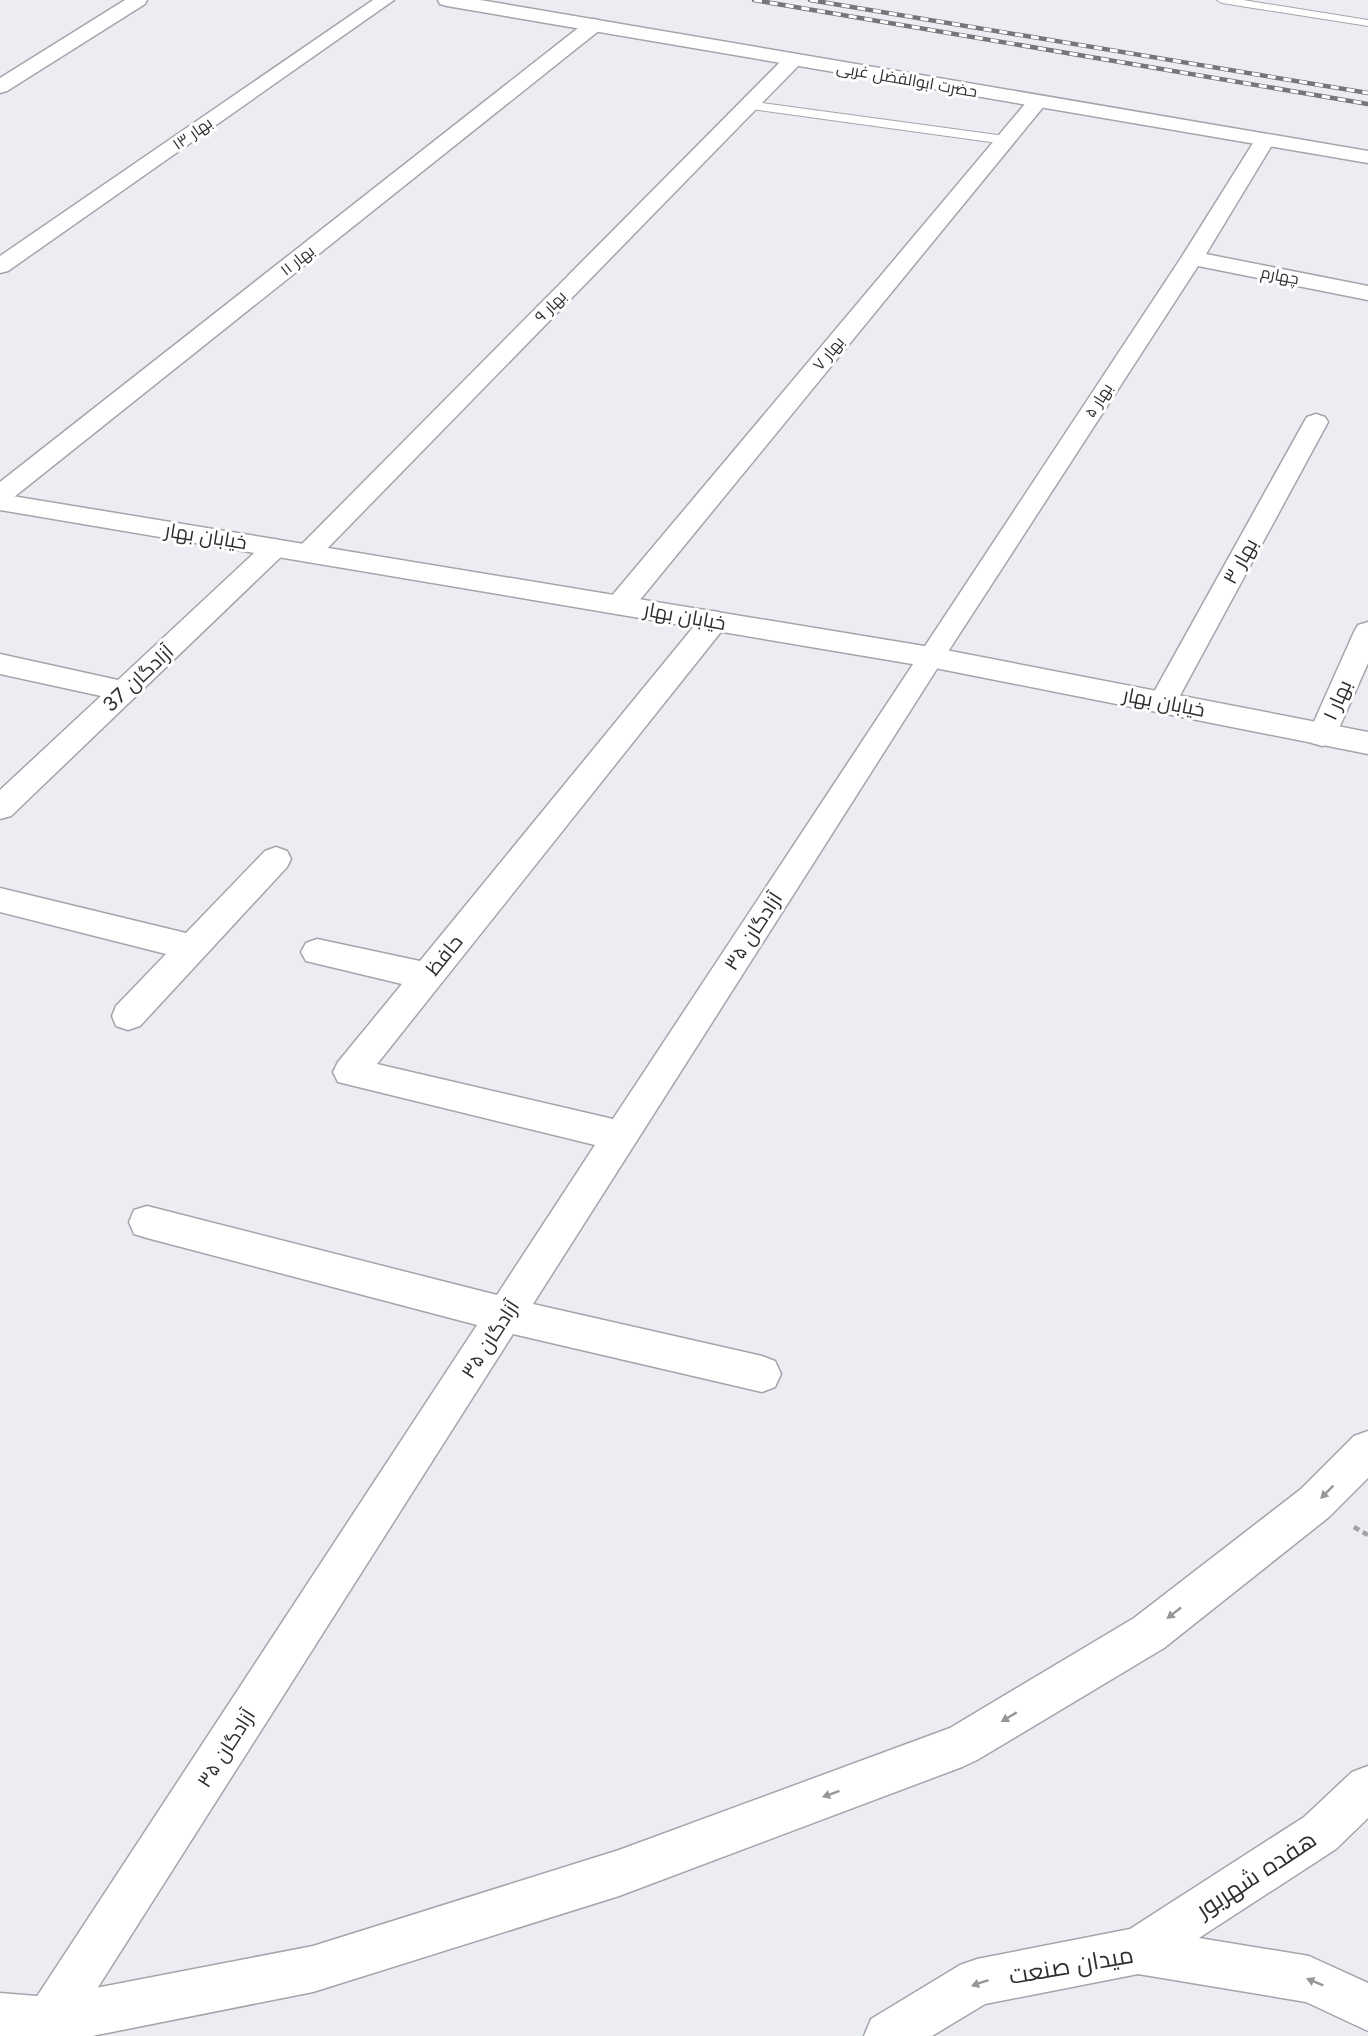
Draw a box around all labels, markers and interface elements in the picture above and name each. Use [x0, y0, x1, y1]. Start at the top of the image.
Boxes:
street label: حضرت ابوالفضل غربی [835, 57, 979, 102]
street label: بهار ۱۳ [168, 112, 216, 155]
street label: بهار ۱۱ [276, 240, 319, 280]
street label: چهارم [1259, 262, 1301, 290]
street label: بهار ۹ [530, 286, 571, 327]
street label: بهار ۷ [808, 332, 849, 375]
street label: بهار ۵ [1080, 379, 1117, 422]
street label: خیابان بهار [162, 518, 249, 555]
street label: بهار ۳ [1218, 534, 1263, 589]
street label: خیابان بهار [641, 597, 728, 636]
street label: آزادگان 37 [98, 639, 179, 717]
street label: بهار ۱ [1318, 676, 1357, 724]
street label: خیابان بهار [1120, 682, 1207, 723]
street label: آزادگان ۳۵ [719, 887, 788, 975]
street label: حافظ [420, 930, 468, 980]
street label: آزادگان ۳۵ [456, 1295, 525, 1383]
one-way arrow [1320, 1484, 1334, 1498]
one-way arrow [1166, 1607, 1182, 1619]
street label: آزادگان ۳۵ [192, 1704, 261, 1792]
one-way arrow [1001, 1711, 1017, 1722]
one-way arrow [822, 1790, 840, 1799]
street label: هفده شهریور [1189, 1824, 1322, 1925]
street label: میدان صنعت [1006, 1940, 1136, 1990]
one-way arrow [1306, 1977, 1324, 1986]
one-way arrow [970, 1978, 988, 1988]

